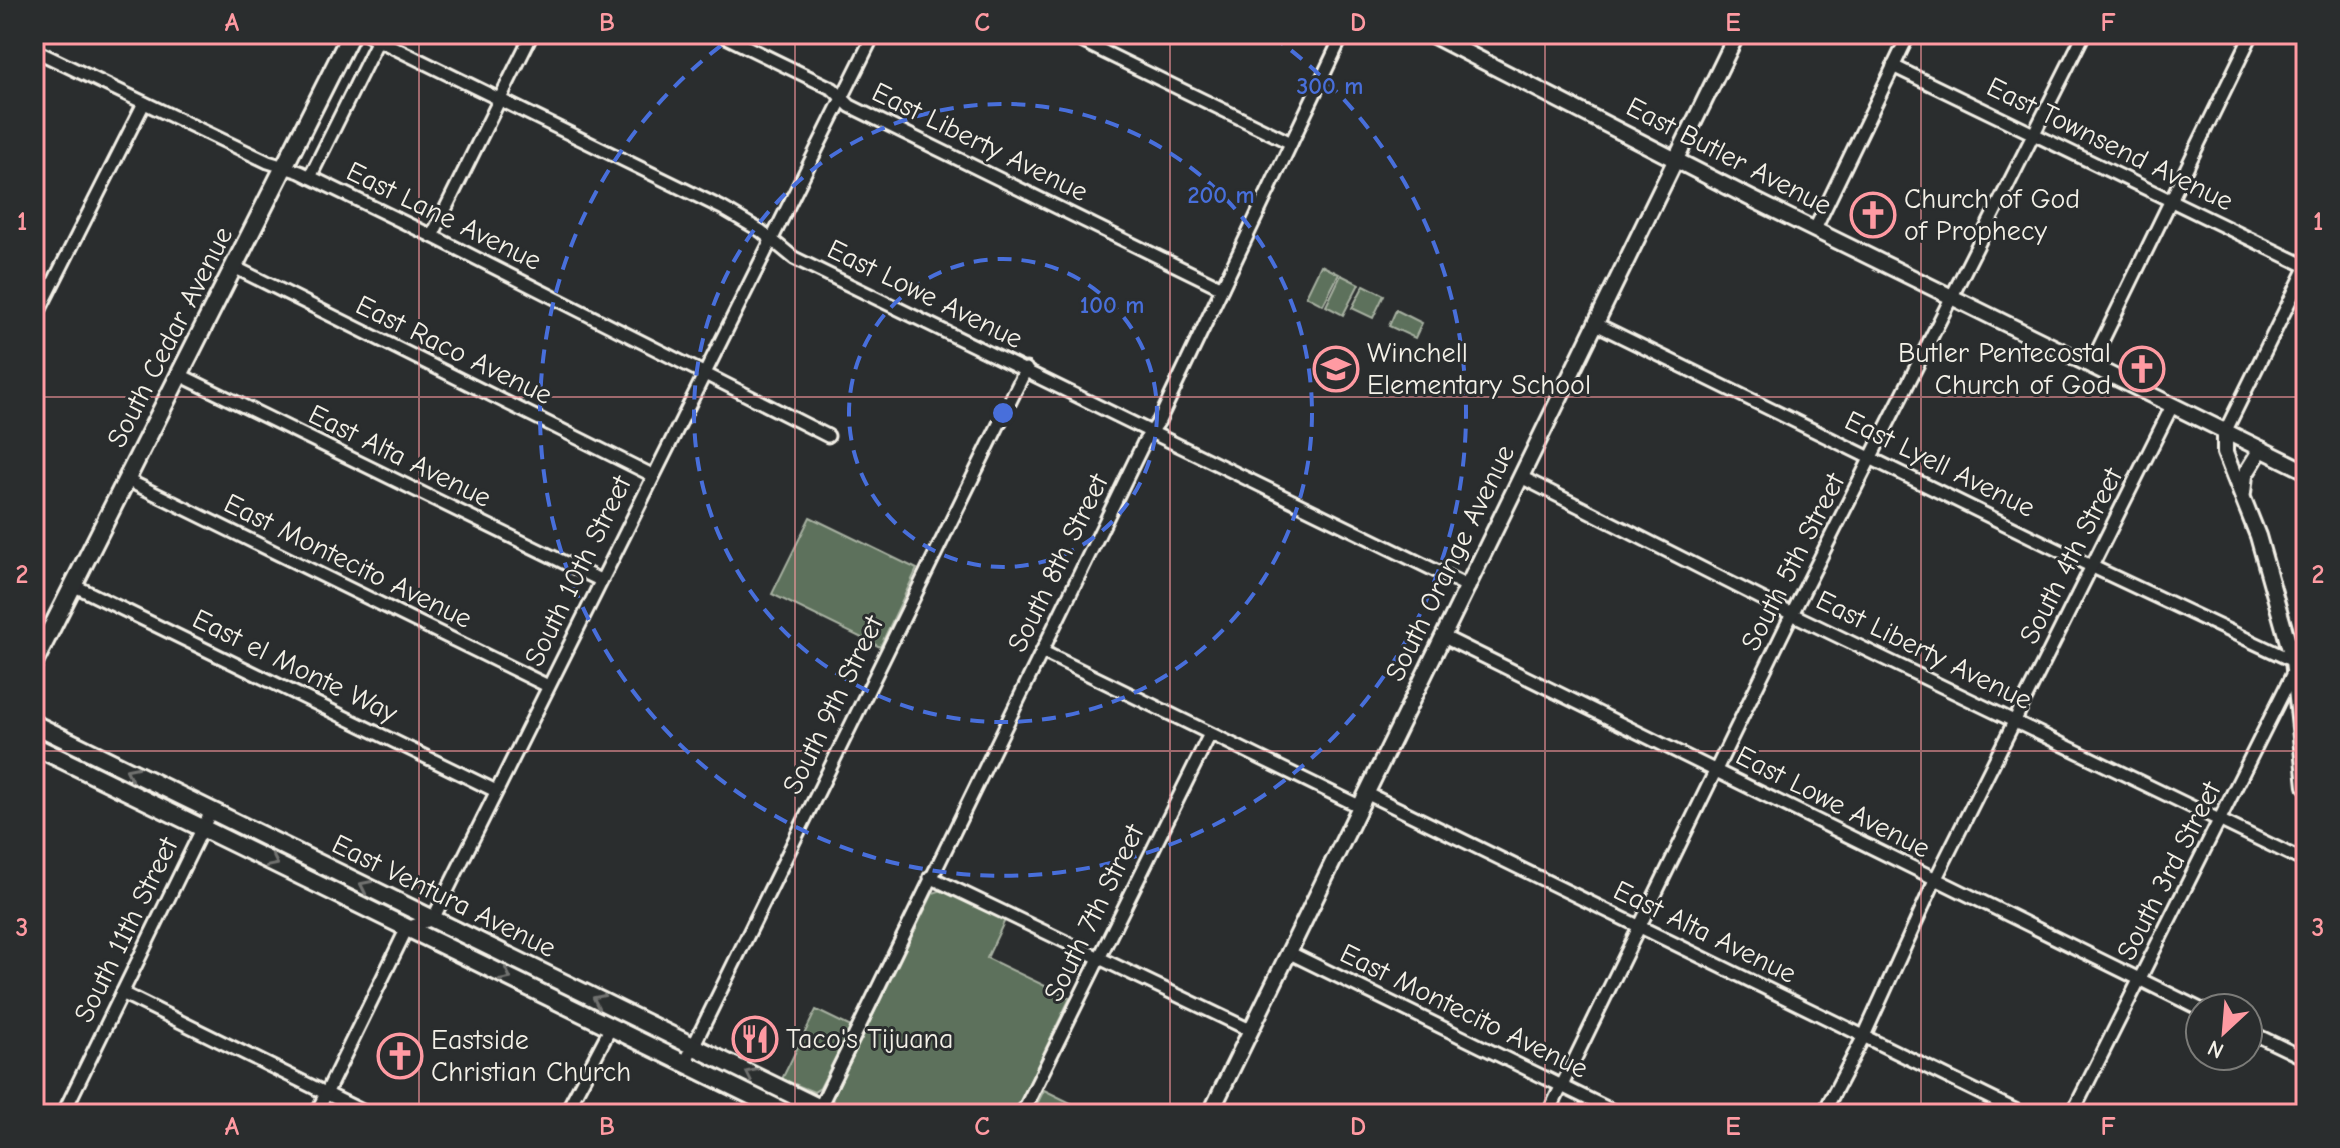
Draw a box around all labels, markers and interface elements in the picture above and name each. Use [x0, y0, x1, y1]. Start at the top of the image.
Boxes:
text: A [225, 8, 240, 38]
text: B [599, 8, 615, 38]
text: C [974, 8, 990, 38]
text: D [1350, 8, 1366, 38]
text: E [1725, 8, 1741, 38]
text: F [2100, 8, 2116, 38]
street label: East Townsend Avenue [1982, 71, 2238, 217]
text: 300 m [1297, 72, 1363, 100]
street label: East Liberty Avenue [867, 76, 1093, 208]
street label: East Butler Avenue [1621, 90, 1837, 222]
street label: East Lane Avenue [342, 155, 546, 277]
text: 200 m [1187, 181, 1255, 209]
place label: Church of God of Prophecy [1904, 183, 2080, 247]
church icon: Church of God of Prophecy [1849, 191, 1897, 239]
text: 1 [17, 207, 27, 237]
text: 1 [2313, 207, 2323, 237]
street label: South Cedar Avenue [101, 221, 239, 453]
street label: East Lowe Avenue [822, 233, 1028, 355]
street label: East Raco Avenue [351, 289, 557, 411]
text: 100 m [1080, 291, 1144, 319]
place label: Winchell Elementary School [1367, 337, 1591, 401]
place label: Butler Pentecostal Church of God [1898, 337, 2111, 401]
school or university icon: Winchell Elementary School [1312, 345, 1360, 393]
church icon: Butler Pentecostal Church of God [2118, 345, 2166, 393]
street label: East Alta Avenue [304, 398, 496, 514]
centre of rings [989, 399, 1017, 427]
street label: East Lyell Avenue [1840, 404, 2040, 524]
street label: South Orange Avenue [1379, 440, 1521, 686]
street label: South 4th Street [2013, 462, 2130, 649]
street label: South 5th Street [1735, 467, 1852, 656]
street label: South 8th Street [1001, 468, 1115, 657]
street label: South 10th Street [518, 470, 638, 671]
street label: East Montecito Avenue [219, 487, 477, 635]
text: 2 [16, 560, 28, 590]
text: 2 [2312, 560, 2324, 590]
street label: East Liberty Avenue [1811, 584, 2037, 716]
street label: East el Monte Way [188, 603, 403, 730]
street label: South 9th Street [776, 610, 890, 799]
street label: East Lowe Avenue [1731, 739, 1935, 865]
one-way arrow [125, 766, 140, 781]
street label: South 3rd Street [2110, 776, 2228, 965]
street label: South 7th Street [1037, 819, 1151, 1007]
street label: East Ventura Avenue [327, 828, 561, 964]
street label: South 11th Street [67, 831, 185, 1028]
one-way arrow [264, 852, 279, 868]
street label: East Alta Avenue [1609, 874, 1801, 990]
one-way arrow [358, 880, 373, 896]
text: 3 [16, 913, 28, 943]
text: 3 [2312, 913, 2324, 943]
street label: East Montecito Avenue [1335, 937, 1593, 1085]
one-way arrow [498, 966, 513, 982]
north arrow [2184, 992, 2264, 1072]
one-way arrow [592, 994, 607, 1010]
restaurant icon: Taco's Tijuana [731, 1015, 779, 1063]
place label: Taco's Tijuana [786, 1023, 954, 1055]
place label: Eastside Christian Church [431, 1024, 631, 1088]
church icon: Eastside Christian Church [376, 1032, 424, 1080]
text: N [2204, 1034, 2228, 1064]
one-way arrow [744, 1068, 759, 1084]
text: A [225, 1112, 240, 1142]
text: B [599, 1112, 615, 1142]
text: C [974, 1112, 990, 1142]
text: D [1350, 1112, 1366, 1142]
text: E [1725, 1112, 1741, 1142]
text: F [2100, 1112, 2116, 1142]

